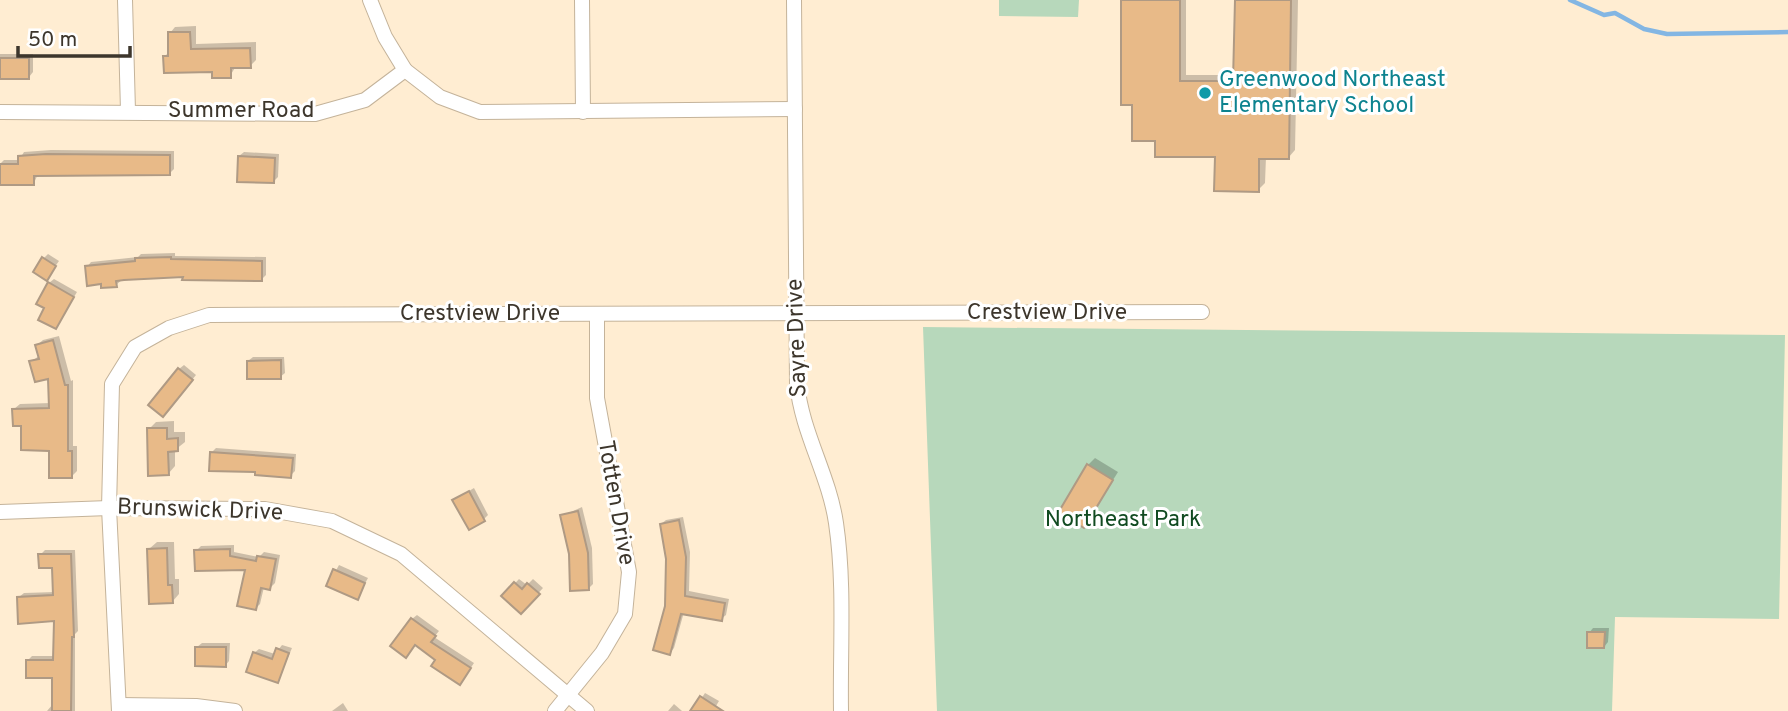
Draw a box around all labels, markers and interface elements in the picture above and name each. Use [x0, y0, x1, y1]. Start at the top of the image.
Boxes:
scale bar [18, 14, 130, 58]
text: 50 m [28, 27, 77, 54]
place label: Greenwood Northeast Elementary School [1219, 66, 1446, 121]
marker: Greenwood Northeast Elementary School [1197, 85, 1213, 101]
street label: Summer Road [168, 97, 314, 126]
street label: Sayre Drive [781, 278, 815, 398]
street label: Crestview Drive [967, 299, 1127, 328]
street label: Crestview Drive [400, 300, 560, 329]
street label: Totten Drive [590, 438, 640, 568]
street label: Brunswick Drive [116, 494, 284, 528]
park label: Northeast Park [1045, 506, 1201, 535]

